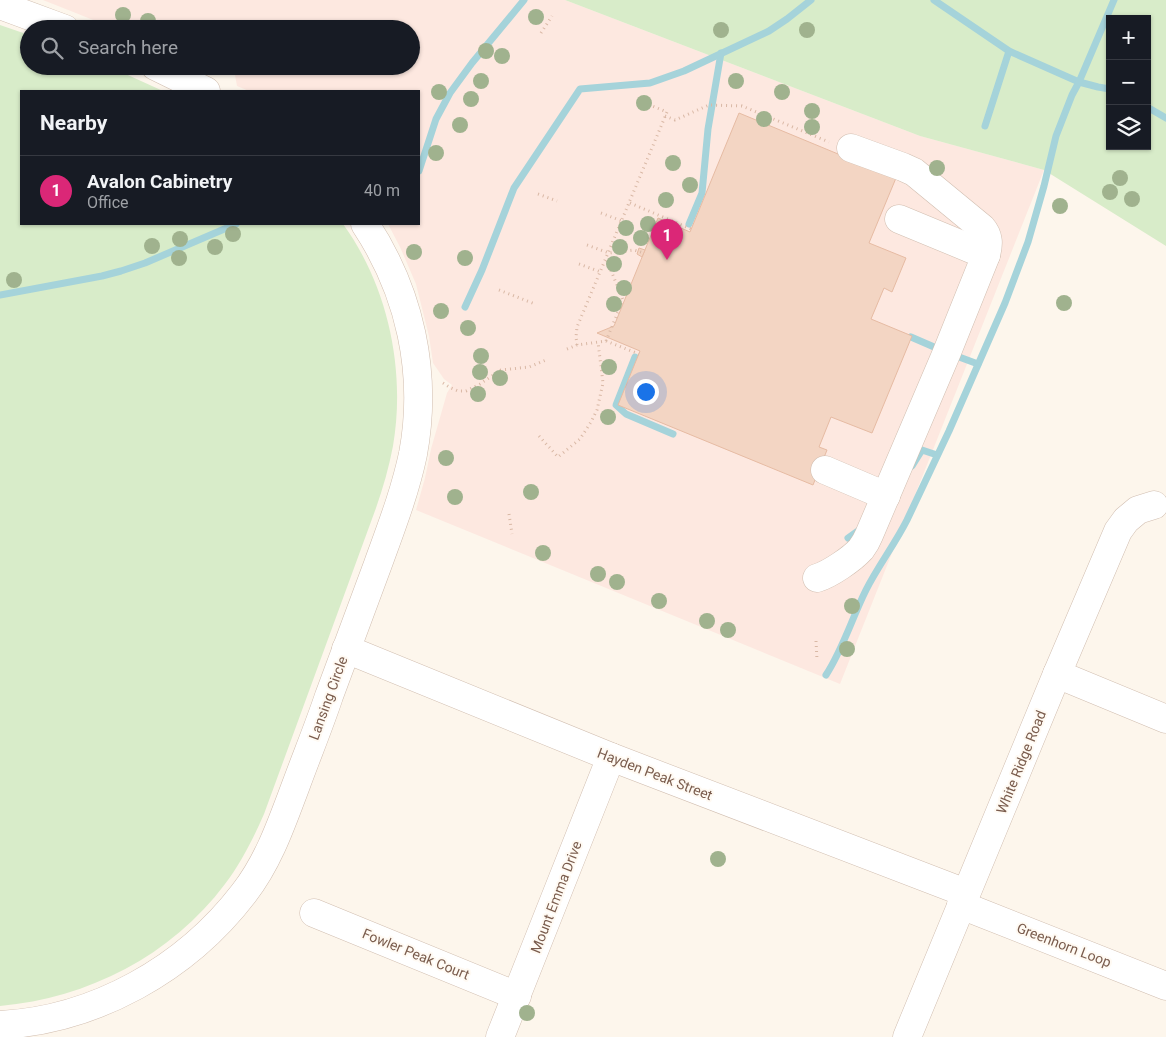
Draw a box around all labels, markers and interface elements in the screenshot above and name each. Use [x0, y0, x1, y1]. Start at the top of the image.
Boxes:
map controls [1106, 15, 1151, 150]
button: + [1106, 15, 1151, 60]
search box [20, 20, 420, 75]
icon: search [38, 34, 66, 62]
text: Search here [78, 36, 178, 59]
button: − [1106, 60, 1151, 105]
button: layers [1106, 105, 1151, 150]
text: Nearby [40, 111, 107, 135]
text: Avalon Cabinetry [87, 170, 232, 193]
text: 1 [51, 181, 61, 200]
text: 40 m [364, 181, 400, 200]
text: Office [87, 193, 129, 212]
pin: 1 [651, 219, 683, 260]
your location [633, 379, 659, 405]
street label: Lansing Circle [305, 654, 351, 742]
street label: White Ridge Road [993, 708, 1049, 816]
street label: Hayden Peak Street [595, 745, 715, 803]
street label: Mount Emma Drive [527, 839, 585, 955]
street label: Greenhorn Loop [1015, 920, 1114, 970]
street label: Fowler Peak Court [360, 925, 472, 983]

